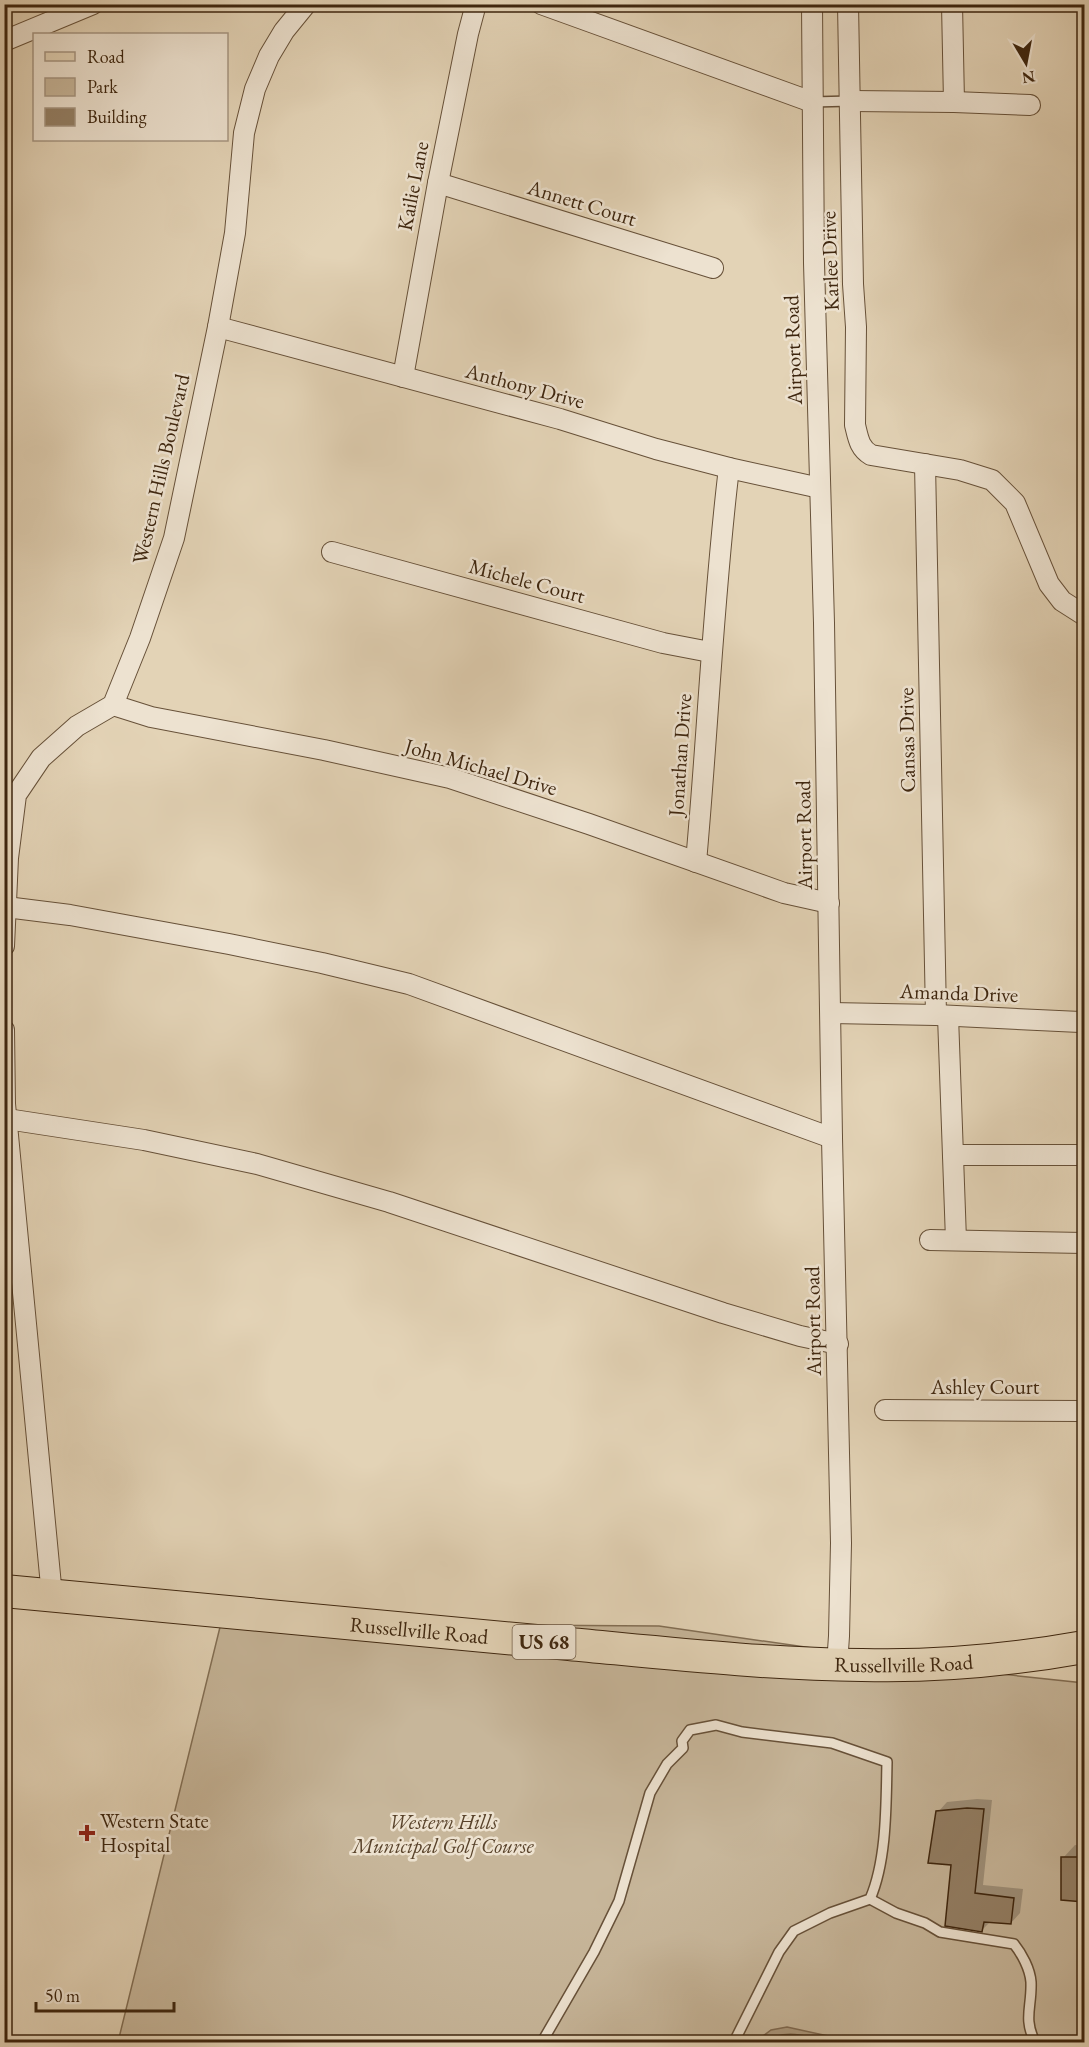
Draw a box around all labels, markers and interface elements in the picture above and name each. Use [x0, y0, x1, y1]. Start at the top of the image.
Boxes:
legend [33, 33, 228, 141]
north arrow [996, 33, 1056, 93]
text: Road [87, 45, 126, 68]
text: N [1020, 66, 1037, 89]
text: Park [87, 75, 118, 98]
text: Building [87, 105, 147, 128]
street label: Kailie Lane [391, 139, 434, 233]
street label: Annett Court [524, 173, 640, 232]
street label: Karlee Drive [814, 211, 845, 311]
street label: Airport Road [777, 294, 808, 406]
street label: Anthony Drive [462, 356, 588, 414]
street label: Western Hills Boulevard [125, 371, 196, 567]
street label: Michele Court [466, 552, 588, 609]
street label: Cansas Drive [892, 687, 921, 793]
street label: Jonathan Drive [662, 693, 697, 819]
street label: John Michael Drive [400, 731, 561, 801]
street label: Airport Road [789, 780, 818, 891]
street label: Amanda Drive [898, 977, 1019, 1008]
street label: Airport Road [798, 1266, 827, 1377]
street label: Ashley Court [930, 1373, 1040, 1400]
street label: Russellville Road [349, 1610, 490, 1650]
road number: US 68 [512, 1625, 576, 1659]
street label: Russellville Road [834, 1648, 974, 1678]
place label: Western State Hospital [100, 1807, 209, 1858]
park label: Western Hills Municipal Golf Course [350, 1808, 534, 1859]
marker: Western State Hospital [78, 1824, 96, 1842]
scale bar [36, 1975, 174, 2013]
text: 50 m [45, 1984, 80, 2007]

